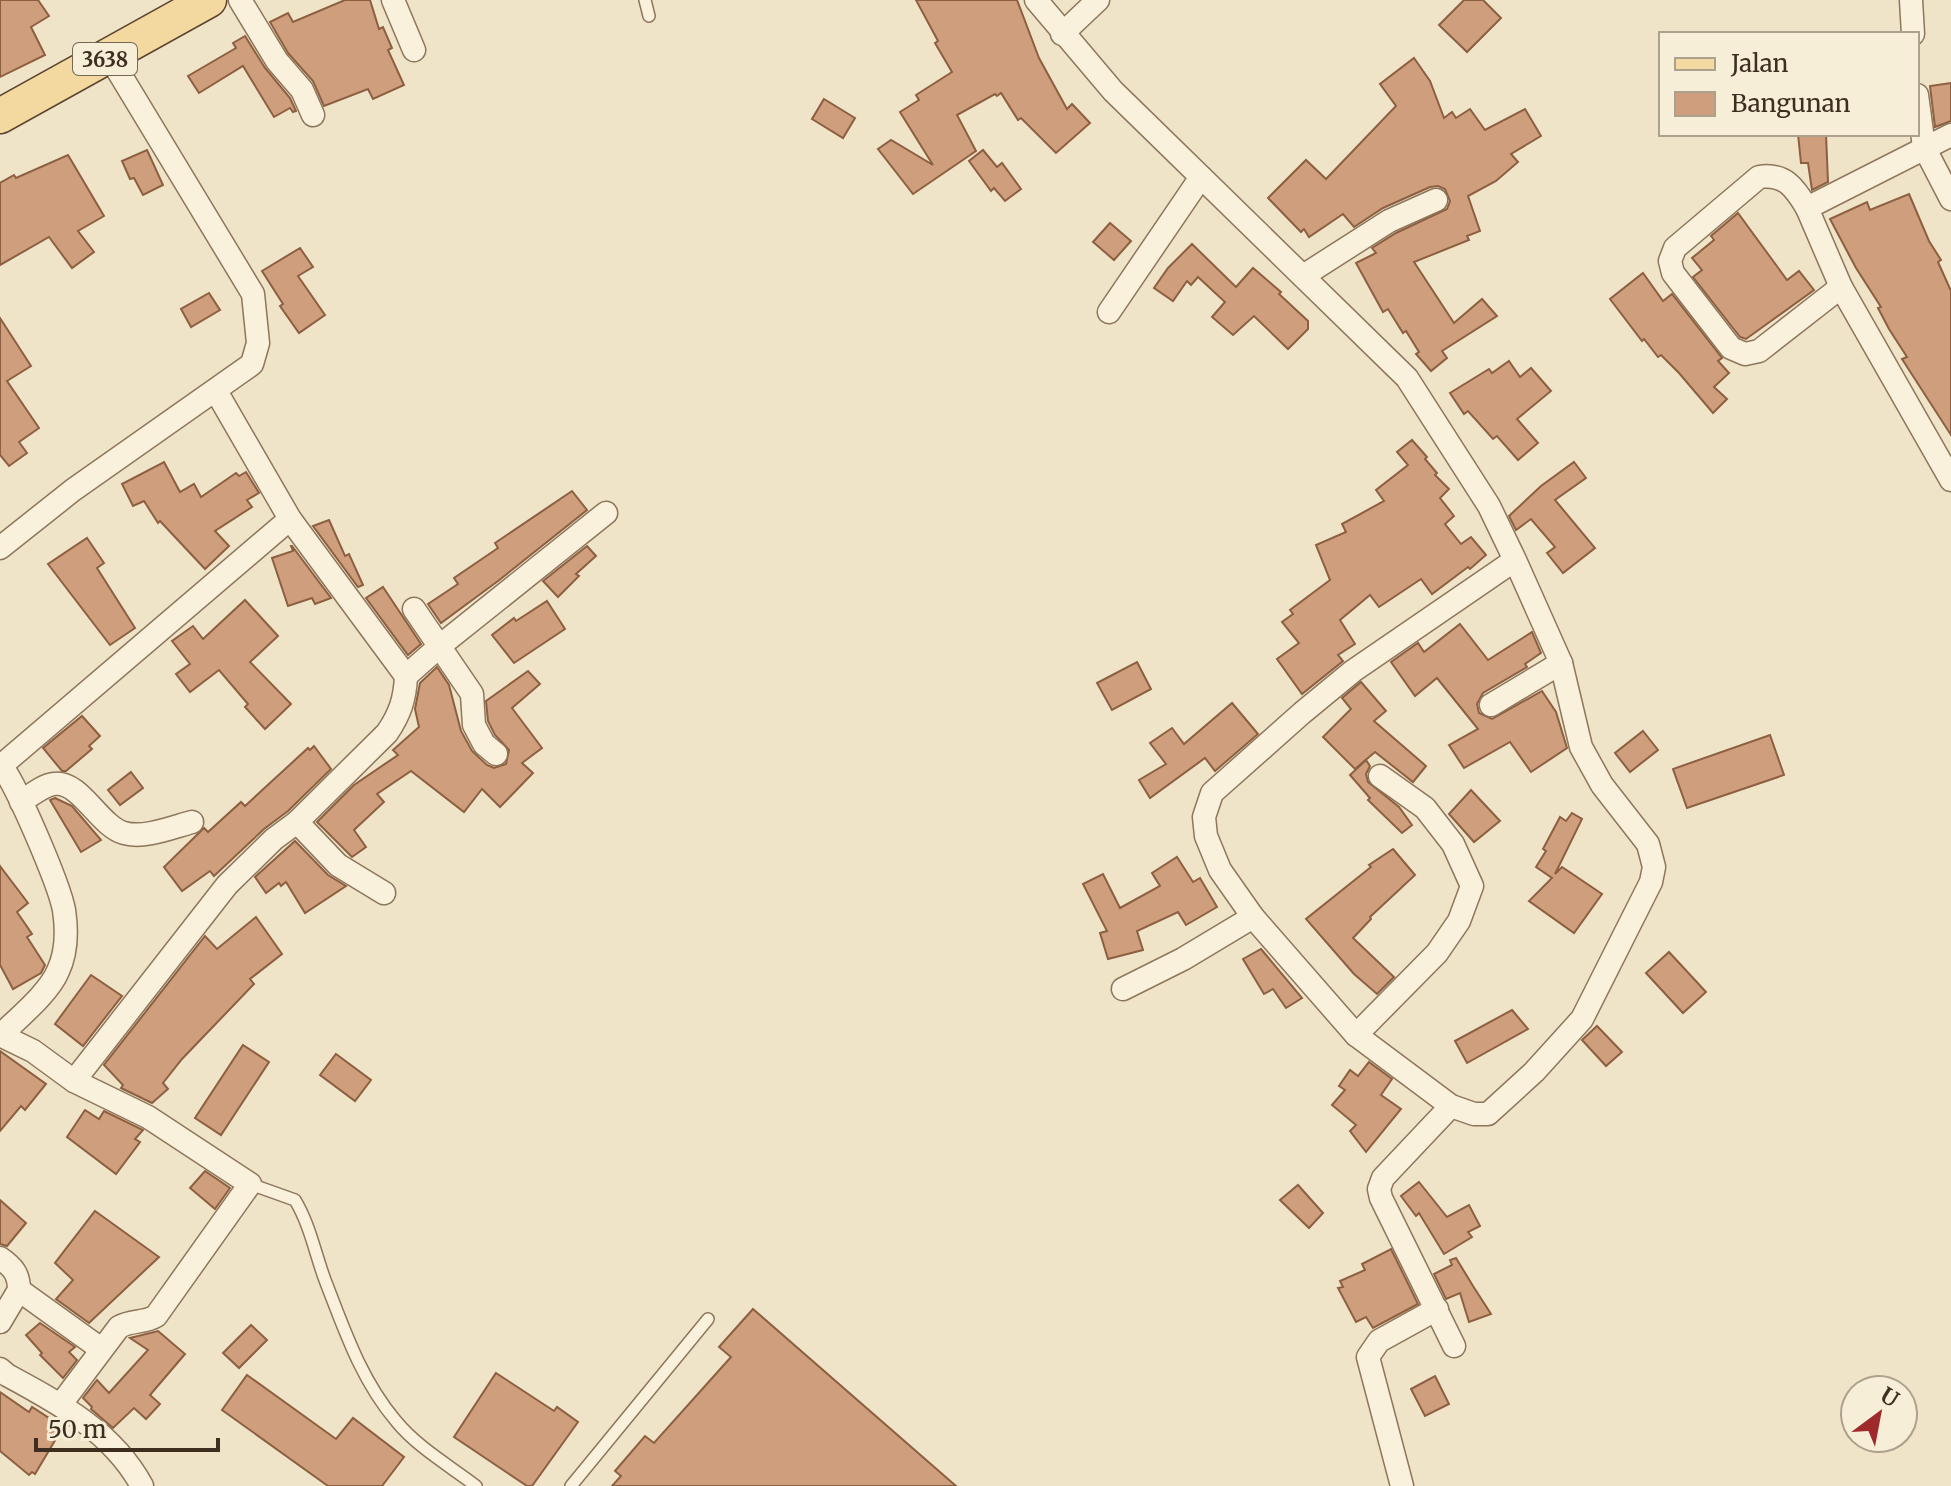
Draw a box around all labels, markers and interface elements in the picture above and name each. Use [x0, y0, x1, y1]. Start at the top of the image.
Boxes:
legend [1659, 32, 1919, 136]
road number: 3638 [73, 43, 137, 75]
text: Jalan [1730, 48, 1789, 79]
text: Bangunan [1731, 88, 1851, 119]
north arrow [1839, 1374, 1919, 1454]
text: U [1875, 1381, 1904, 1414]
scale bar [36, 1402, 218, 1452]
text: 50 m [48, 1414, 107, 1445]

